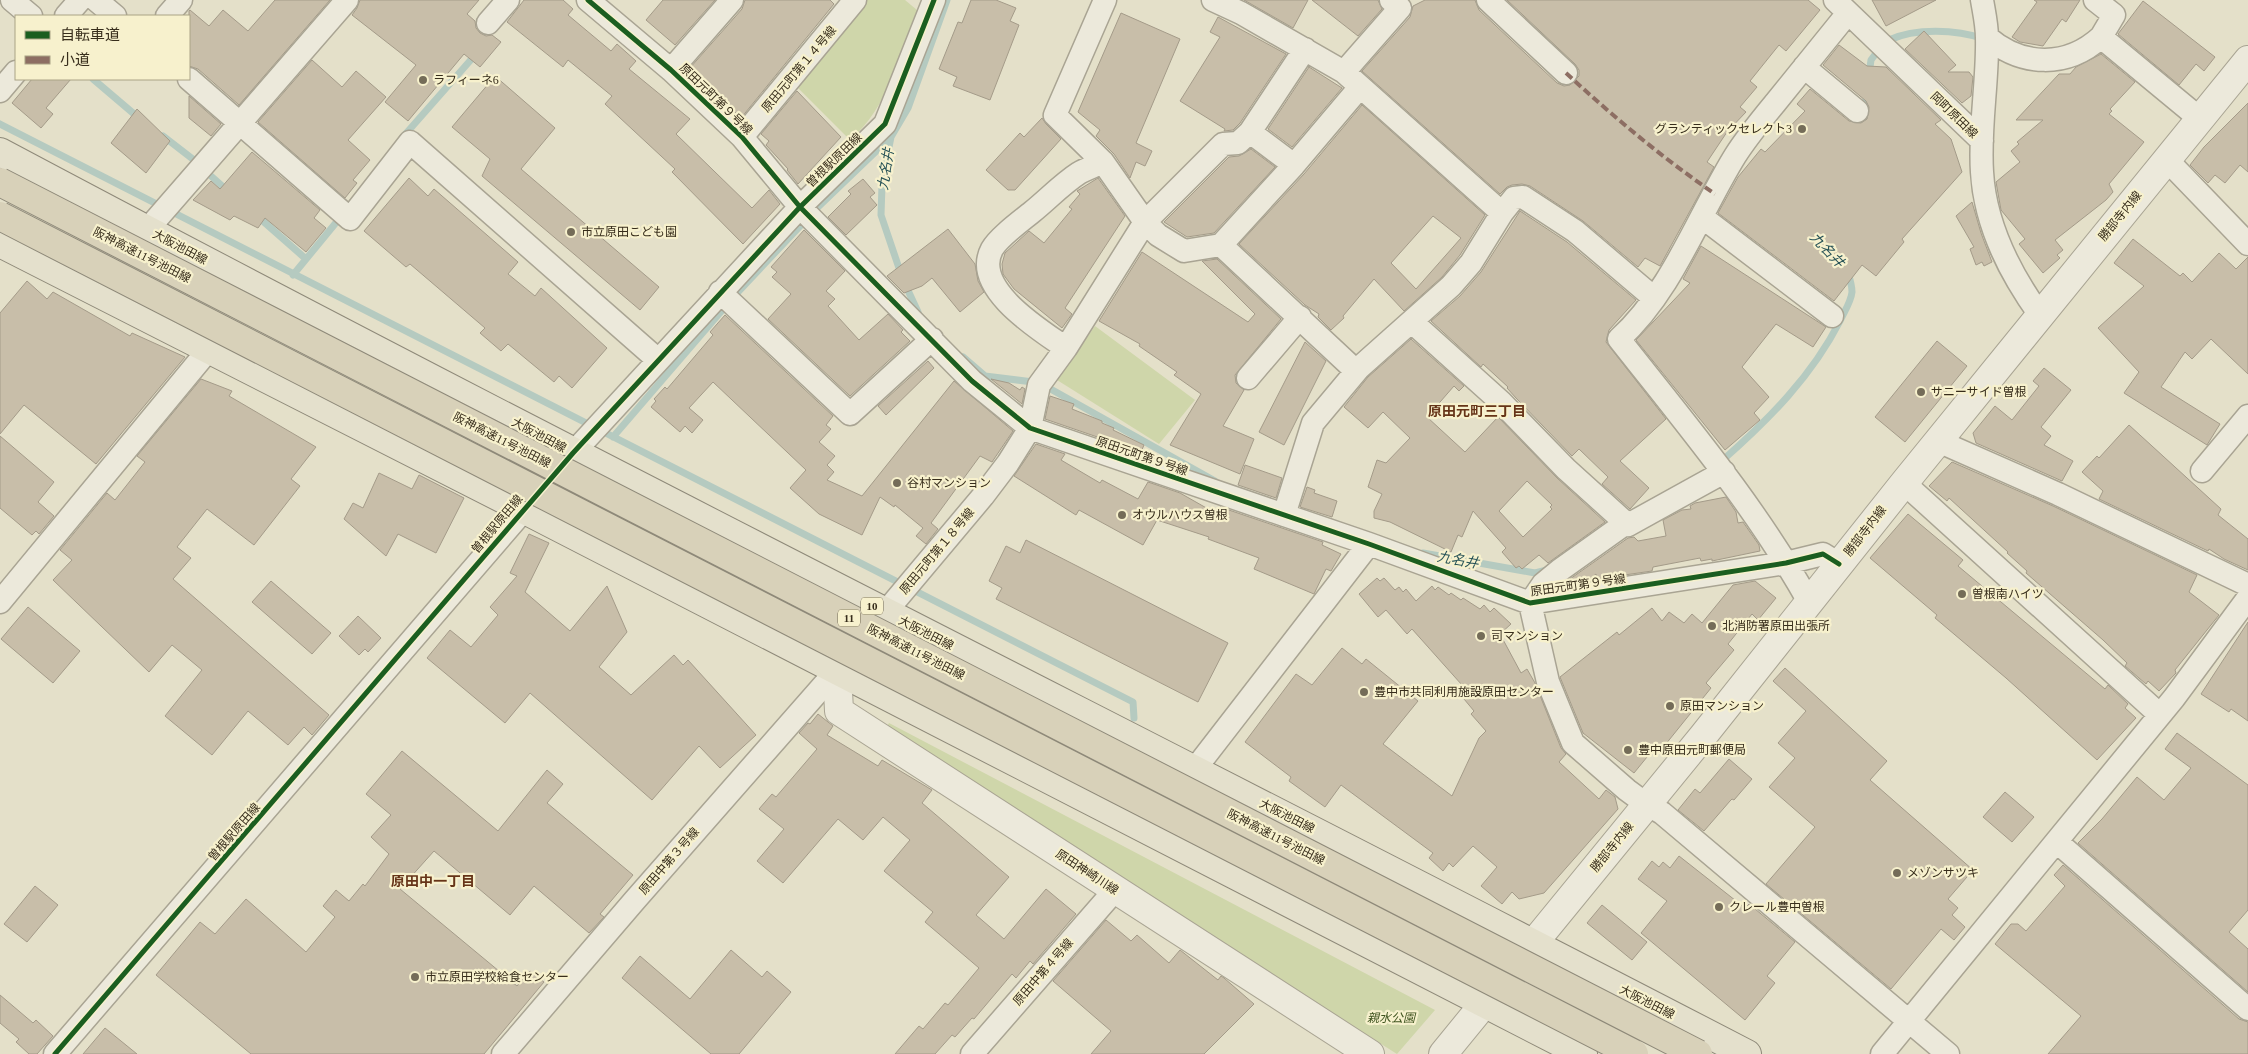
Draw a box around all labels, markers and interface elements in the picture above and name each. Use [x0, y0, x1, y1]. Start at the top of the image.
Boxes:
legend [15, 15, 190, 80]
street label: 原田元町第１４号線 [759, 23, 839, 115]
text: 自転車道 [60, 27, 120, 43]
text: 小道 [60, 52, 90, 68]
street label: 原田元町第９号線 [677, 61, 755, 137]
place label: ラフィーネ6 [433, 73, 499, 87]
marker: ラフィーネ6 [417, 74, 429, 86]
street label: 岡町原田線 [1928, 89, 1980, 141]
place label: グランティックセレクト3 [1655, 122, 1792, 136]
marker: グランティックセレクト3 [1796, 123, 1808, 135]
street label: 曽根駅原田線 [803, 130, 865, 190]
water label: 九名井 [875, 145, 897, 191]
street label: 勝部寺内線 [2096, 188, 2144, 244]
street label: 阪神高速11号池田線 [91, 224, 193, 286]
place label: 市立原田こども園 [581, 225, 677, 239]
marker: 市立原田こども園 [565, 226, 577, 238]
street label: 大阪池田線 [150, 227, 210, 267]
water label: 九名井 [1807, 230, 1848, 272]
place label: サニーサイド曽根 [1931, 385, 2027, 399]
marker: サニーサイド曽根 [1915, 386, 1927, 398]
district label: 原田元町三丁目 [1428, 404, 1526, 419]
street label: 阪神高速11号池田線 [451, 409, 553, 471]
street label: 大阪池田線 [509, 415, 569, 455]
street label: 原田元町第９号線 [1094, 434, 1190, 478]
place label: 谷村マンション [907, 476, 991, 490]
marker: 谷村マンション [891, 477, 903, 489]
street label: 曽根駅原田線 [468, 492, 526, 556]
street label: 勝部寺内線 [1841, 503, 1889, 559]
street label: 原田元町第１８号線 [897, 505, 977, 597]
place label: オウルハウス曽根 [1132, 508, 1228, 522]
marker: オウルハウス曽根 [1116, 509, 1128, 521]
water label: 九名井 [1436, 549, 1482, 571]
street label: 原田元町第９号線 [1529, 571, 1627, 599]
place label: 曽根南ハイツ [1972, 587, 2044, 601]
marker: 曽根南ハイツ [1956, 588, 1968, 600]
road number: 10 [861, 598, 883, 614]
road number: 11 [838, 610, 860, 626]
street label: 大阪池田線 [896, 613, 956, 653]
place label: 北消防署原田出張所 [1722, 619, 1830, 633]
marker: 北消防署原田出張所 [1706, 620, 1718, 632]
street label: 阪神高速11号池田線 [865, 621, 967, 683]
place label: 司マンション [1491, 629, 1563, 643]
marker: 司マンション [1475, 630, 1487, 642]
place label: 豊中市共同利用施設原田センター [1374, 685, 1554, 699]
marker: 豊中市共同利用施設原田センター [1358, 686, 1370, 698]
place label: 原田マンション [1680, 699, 1764, 713]
marker: 原田マンション [1664, 700, 1676, 712]
place label: 豊中原田元町郵便局 [1638, 743, 1746, 757]
marker: 豊中原田元町郵便局 [1622, 744, 1634, 756]
street label: 大阪池田線 [1257, 796, 1317, 836]
street label: 曽根駅原田線 [205, 800, 263, 864]
street label: 阪神高速11号池田線 [1225, 806, 1327, 868]
street label: 勝部寺内線 [1588, 819, 1636, 875]
street label: 原田中第３号線 [636, 825, 702, 897]
street label: 原田神崎川線 [1053, 847, 1121, 897]
place label: メゾンサツキ [1907, 866, 1979, 880]
marker: メゾンサツキ [1891, 867, 1903, 879]
district label: 原田中一丁目 [391, 874, 475, 889]
place label: クレール豊中曽根 [1729, 900, 1825, 914]
marker: クレール豊中曽根 [1713, 901, 1725, 913]
street label: 原田中第４号線 [1010, 936, 1076, 1008]
place label: 市立原田学校給食センター [425, 970, 569, 984]
marker: 市立原田学校給食センター [409, 971, 421, 983]
street label: 大阪池田線 [1617, 982, 1677, 1022]
park label: 親水公園 [1367, 1011, 1417, 1025]

